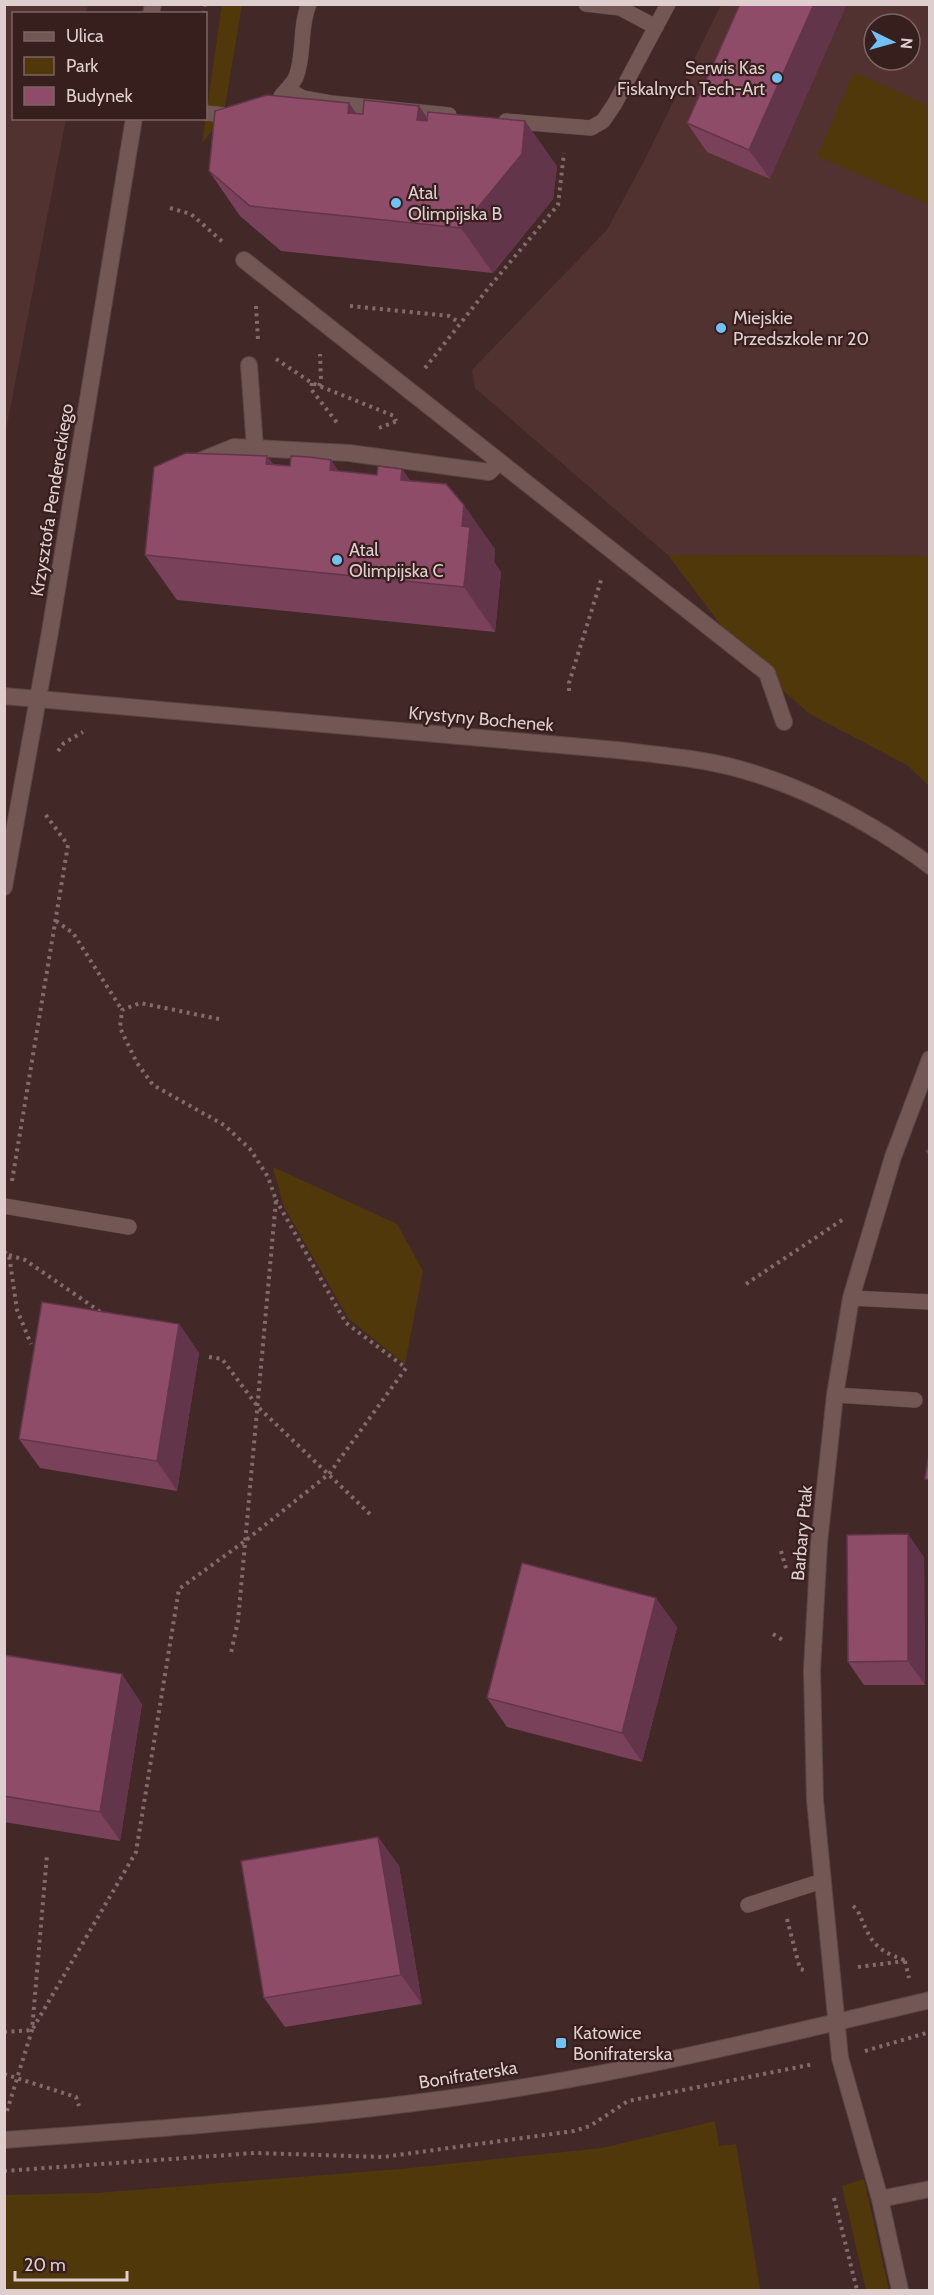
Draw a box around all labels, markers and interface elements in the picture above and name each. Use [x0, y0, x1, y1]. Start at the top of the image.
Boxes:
legend [12, 12, 207, 120]
north arrow [862, 12, 922, 72]
text: Ulica [66, 25, 104, 47]
text: N [896, 37, 916, 50]
text: Park [66, 55, 99, 77]
place label: Serwis Kas Fiskalnych Tech-Art [617, 57, 765, 100]
marker: Serwis Kas Fiskalnych Tech-Art [770, 71, 784, 85]
text: Budynek [66, 85, 133, 107]
place label: Atal Olimpijska B [408, 182, 502, 225]
marker: Atal Olimpijska B [389, 196, 403, 210]
place label: Miejskie Przedszkole nr 20 [733, 307, 869, 350]
marker: Miejskie Przedszkole nr 20 [714, 321, 728, 335]
street label: Krzysztofa Pendereckiego [26, 402, 78, 598]
place label: Atal Olimpijska C [349, 539, 443, 582]
marker: Atal Olimpijska C [330, 553, 344, 567]
street label: Krystyny Bochenek [408, 702, 555, 736]
street label: Barbary Ptak [787, 1483, 817, 1582]
place label: Katowice Bonifraterska [573, 2022, 673, 2065]
marker: Katowice Bonifraterska [554, 2036, 568, 2050]
street label: Bonifraterska [417, 2056, 519, 2094]
scale bar [15, 2244, 128, 2282]
text: 20 m [24, 2254, 66, 2276]

